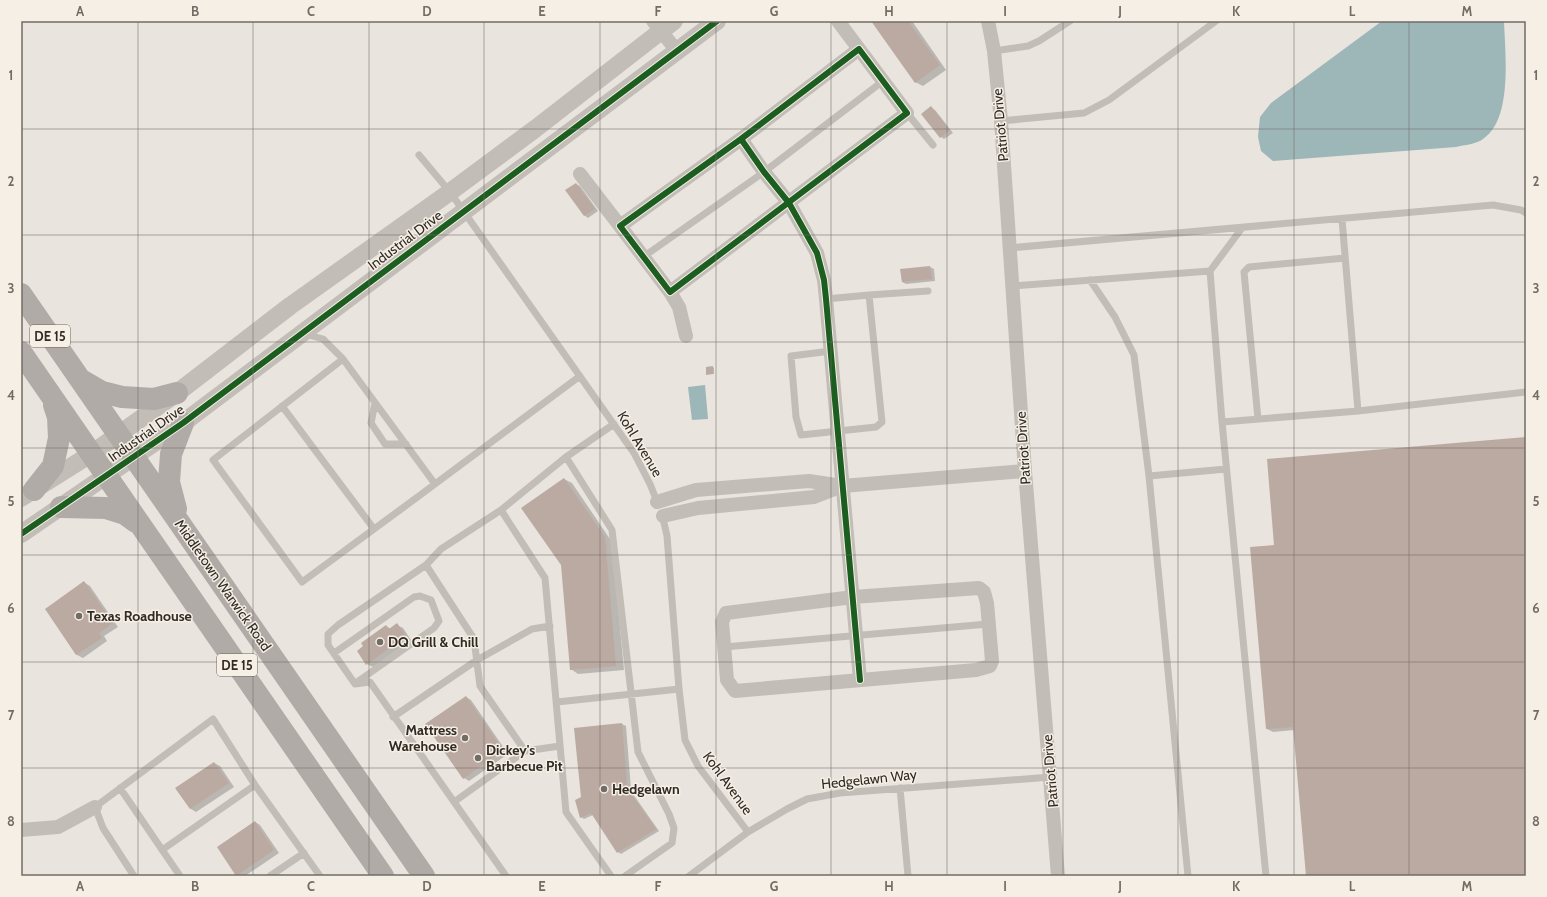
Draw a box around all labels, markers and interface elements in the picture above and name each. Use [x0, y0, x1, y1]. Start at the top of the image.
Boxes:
text: A [76, 3, 85, 19]
text: B [191, 3, 199, 19]
text: C [307, 3, 315, 19]
text: D [422, 3, 432, 19]
text: E [538, 3, 546, 19]
text: F [655, 3, 662, 19]
text: G [770, 3, 779, 19]
text: H [884, 3, 894, 19]
text: I [1003, 3, 1007, 19]
text: J [1117, 3, 1122, 19]
text: K [1232, 3, 1241, 19]
text: L [1349, 3, 1356, 19]
text: M [1462, 3, 1473, 19]
text: 1 [9, 67, 13, 83]
text: 1 [1534, 67, 1538, 83]
street label: Patriot Drive [988, 88, 1012, 162]
text: 2 [8, 173, 15, 189]
text: 2 [1533, 173, 1540, 189]
street label: Industrial Drive [364, 206, 446, 274]
text: 3 [7, 280, 15, 296]
text: 3 [1532, 280, 1540, 296]
road number: DE 15 [30, 325, 70, 347]
text: 4 [7, 387, 15, 403]
text: 4 [1532, 387, 1540, 403]
street label: Industrial Drive [104, 400, 188, 466]
street label: Kohl Avenue [613, 408, 667, 480]
street label: Patriot Drive [1011, 411, 1035, 485]
text: 5 [8, 493, 15, 509]
text: 5 [1533, 493, 1540, 509]
street label: Middletown Warwick Road [171, 516, 275, 654]
text: 6 [7, 600, 15, 616]
text: 6 [1532, 600, 1540, 616]
place label: Texas Roadhouse [87, 607, 192, 625]
marker: Texas Roadhouse [74, 611, 84, 621]
place label: DQ Grill & Chill [388, 633, 479, 651]
marker: DQ Grill & Chill [375, 637, 385, 647]
road number: DE 15 [217, 654, 257, 676]
text: 7 [8, 707, 15, 723]
text: 7 [1533, 707, 1540, 723]
place label: Mattress Warehouse [389, 721, 457, 755]
marker: Mattress Warehouse [460, 733, 470, 743]
street label: Patriot Drive [1038, 734, 1062, 808]
place label: Dickey's Barbecue Pit [486, 741, 563, 775]
street label: Kohl Avenue [699, 748, 757, 818]
marker: Dickey's Barbecue Pit [473, 753, 483, 763]
street label: Hedgelawn Way [820, 765, 918, 793]
place label: Hedgelawn [612, 780, 680, 798]
marker: Hedgelawn [599, 784, 609, 794]
text: 8 [7, 813, 15, 829]
text: 8 [1532, 813, 1540, 829]
text: A [76, 878, 85, 894]
text: B [191, 878, 199, 894]
text: C [307, 878, 315, 894]
text: D [422, 878, 432, 894]
text: E [538, 878, 546, 894]
text: F [655, 878, 662, 894]
text: G [770, 878, 779, 894]
text: H [884, 878, 894, 894]
text: I [1003, 878, 1007, 894]
text: J [1117, 878, 1122, 894]
text: K [1232, 878, 1241, 894]
text: L [1349, 878, 1356, 894]
text: M [1462, 878, 1473, 894]

